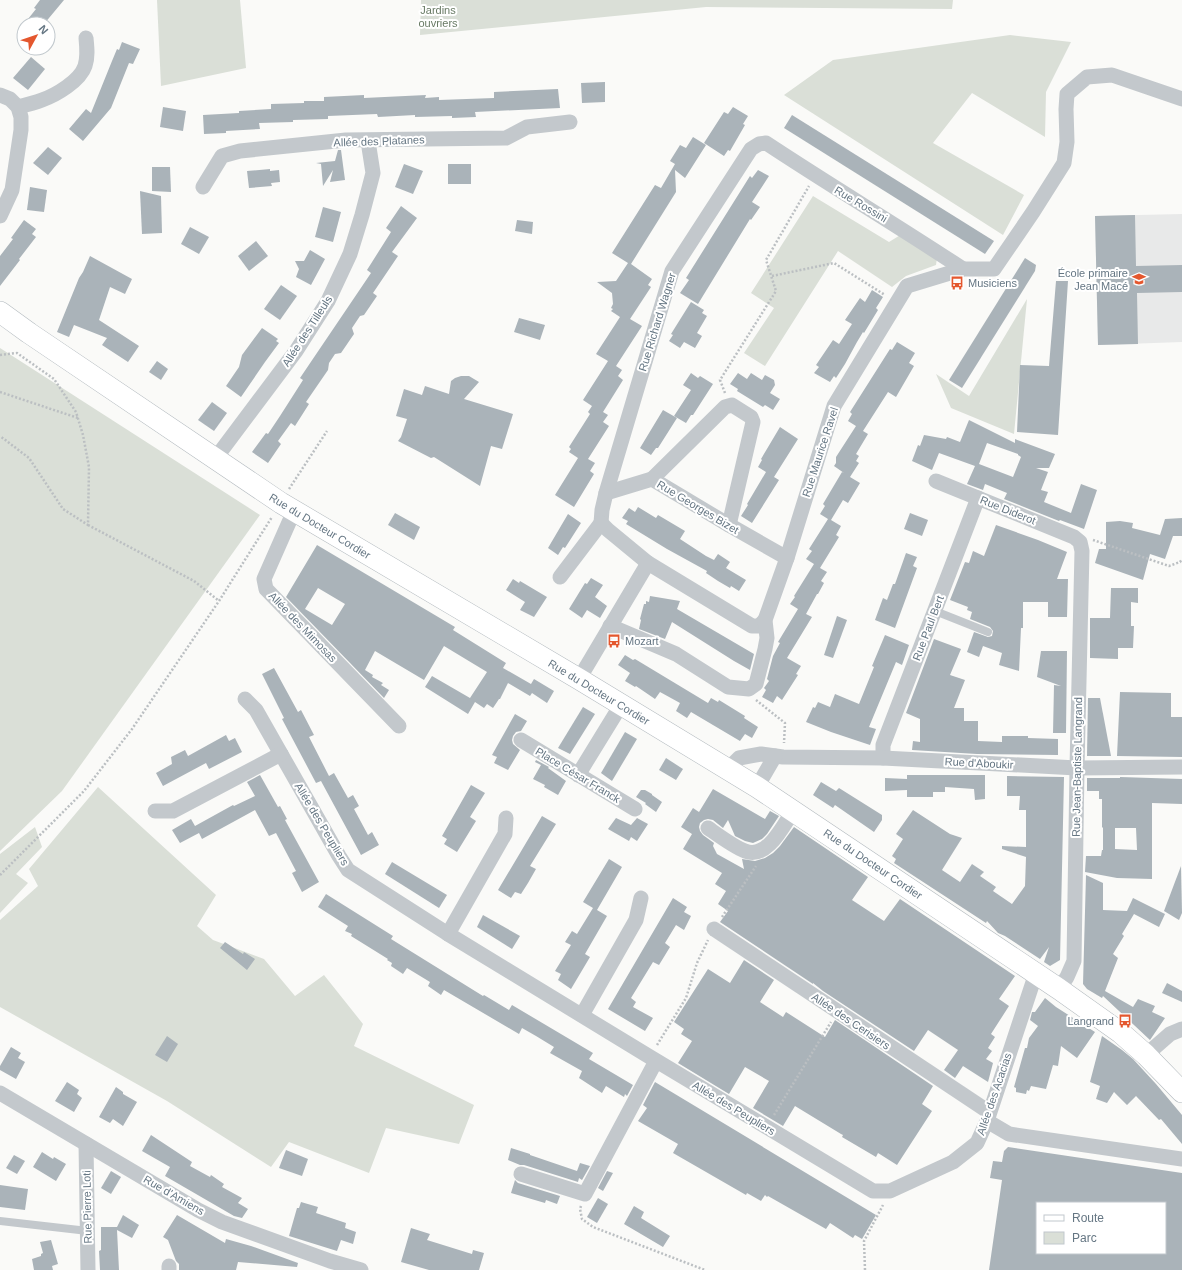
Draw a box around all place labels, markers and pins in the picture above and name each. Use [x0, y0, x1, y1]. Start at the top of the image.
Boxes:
place label: École primaire Jean Macé [1058, 267, 1128, 292]
school or university icon: École primaire Jean Macé [1131, 271, 1147, 287]
bus stop icon: Musiciens [949, 275, 965, 291]
place label: Musiciens [968, 277, 1017, 289]
bus stop icon: Mozart [606, 633, 622, 649]
place label: Mozart [625, 635, 659, 647]
bus stop icon: Langrand [1117, 1013, 1133, 1029]
place label: Langrand [1068, 1015, 1114, 1027]

